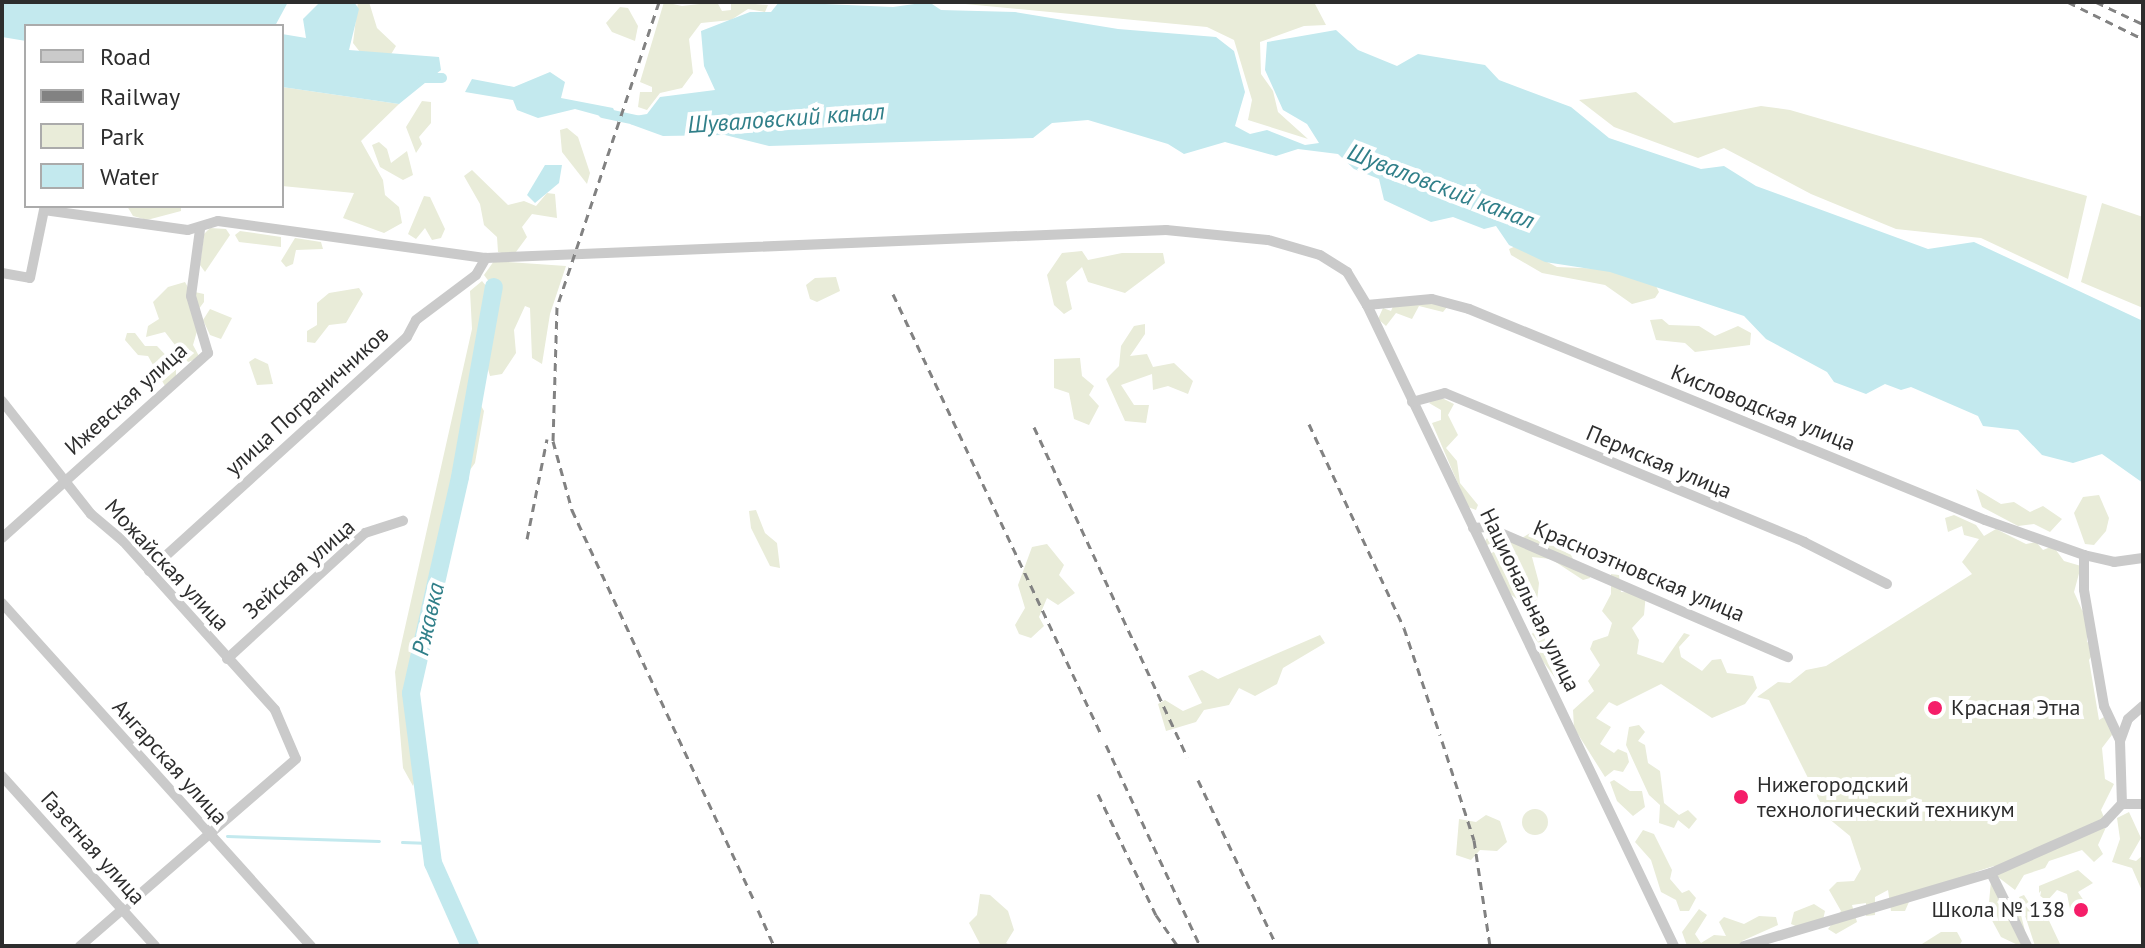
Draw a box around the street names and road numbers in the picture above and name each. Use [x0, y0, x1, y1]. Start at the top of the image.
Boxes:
street label: улица Пограничников [220, 321, 394, 481]
street label: Ижевская улица [60, 337, 192, 461]
street label: Кисловодская улица [1667, 359, 1859, 457]
street label: Пермская улица [1582, 419, 1736, 505]
street label: Можайская улица [99, 494, 235, 636]
street label: Национальная улица [1474, 504, 1586, 696]
street label: Зейская улица [238, 514, 360, 624]
street label: Красноэтновская улица [1529, 515, 1749, 627]
street label: Ангарская улица [107, 694, 233, 830]
street label: Газетная улица [35, 786, 151, 910]

